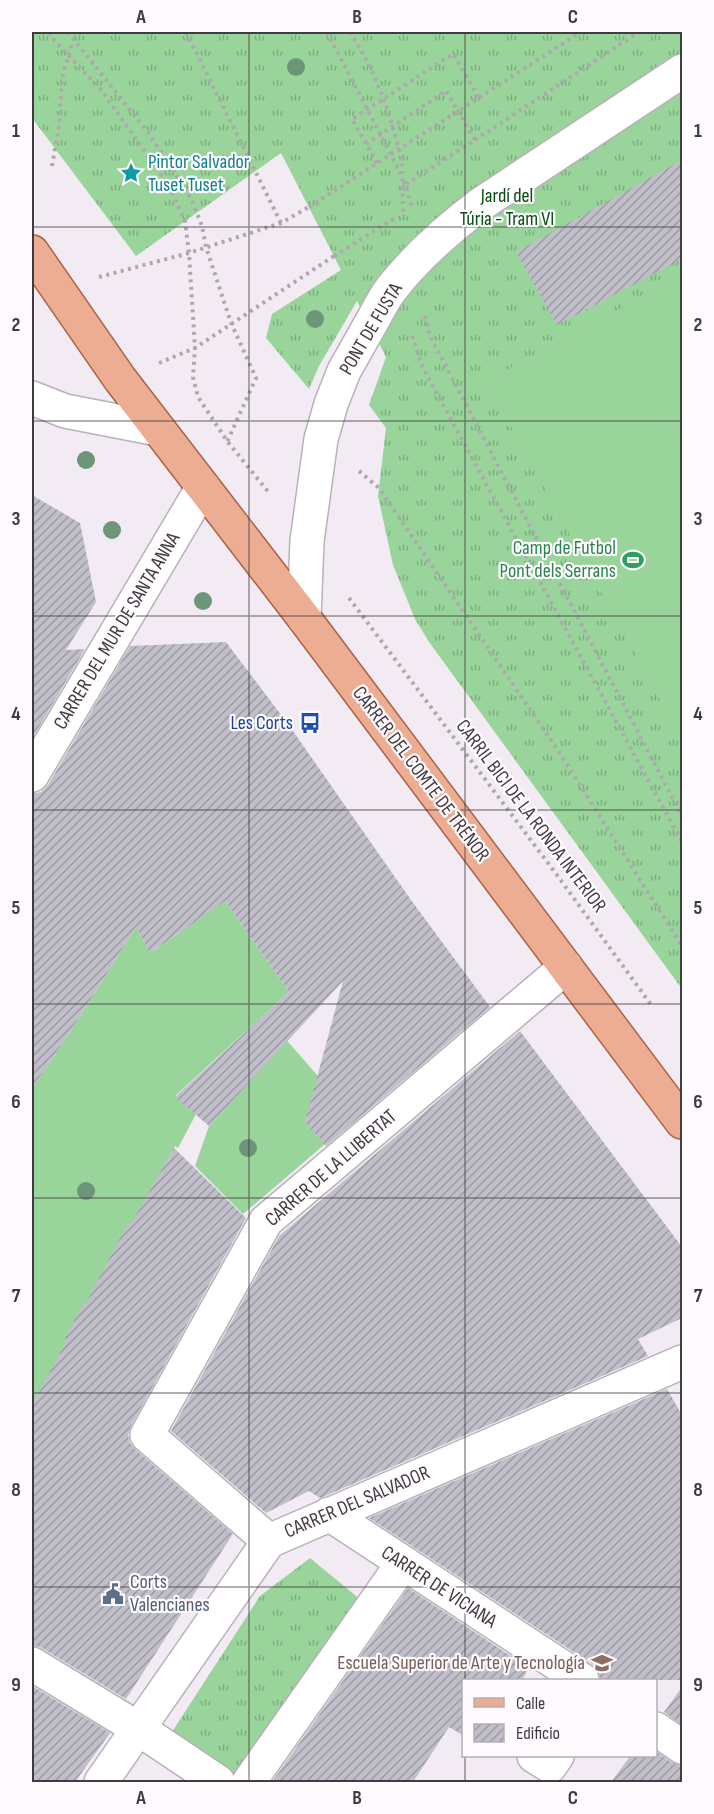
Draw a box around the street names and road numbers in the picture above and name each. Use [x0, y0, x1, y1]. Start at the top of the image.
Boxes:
street label: PONT DE FUSTA [334, 278, 408, 379]
street label: CARRER DEL MUR DE SANTA ANNA [49, 528, 186, 734]
street label: CARRER DEL COMTE DE TRÉNOR [347, 682, 495, 866]
street label: CARRIL BICI DE LA RONDA INTERIOR [451, 715, 611, 917]
street label: CARRER DE LA LLIBERTAT [260, 1104, 402, 1232]
street label: CARRER DEL SALVADOR [281, 1461, 433, 1543]
street label: CARRER DE VICIANA [377, 1541, 502, 1633]

